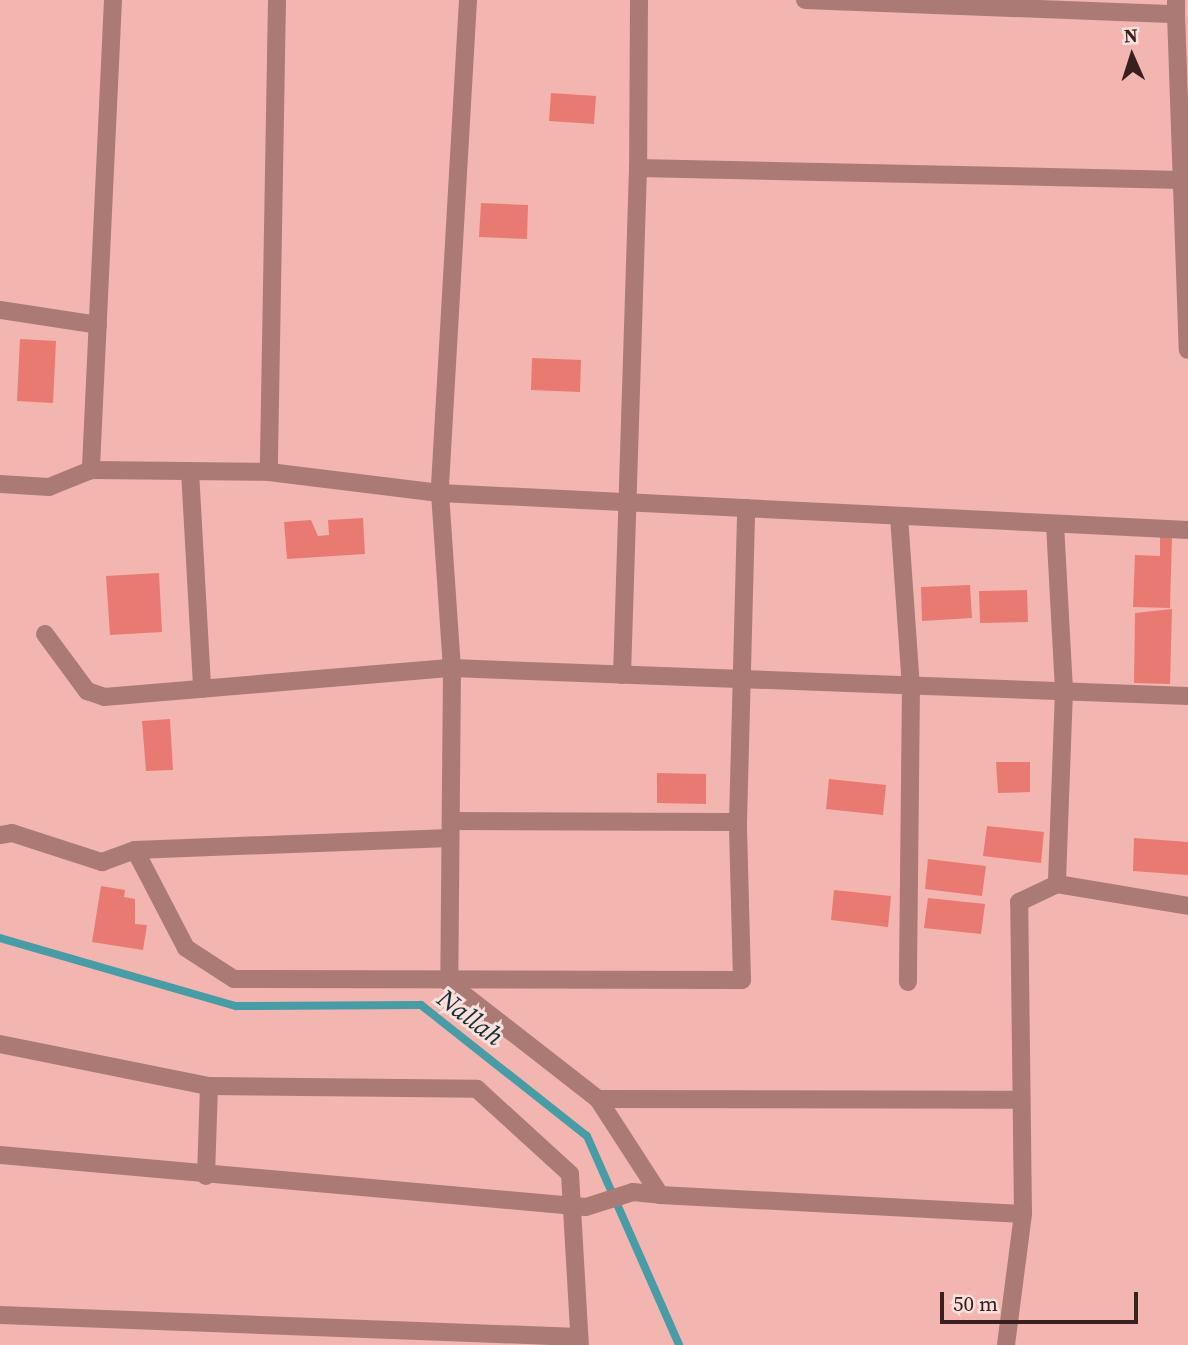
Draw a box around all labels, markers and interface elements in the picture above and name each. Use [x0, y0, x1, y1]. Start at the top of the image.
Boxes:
north arrow [1097, 21, 1167, 91]
text: N [1123, 22, 1138, 48]
water label: Nallah [431, 983, 509, 1053]
scale bar [943, 1278, 1141, 1322]
text: 50 m [953, 1289, 998, 1318]

